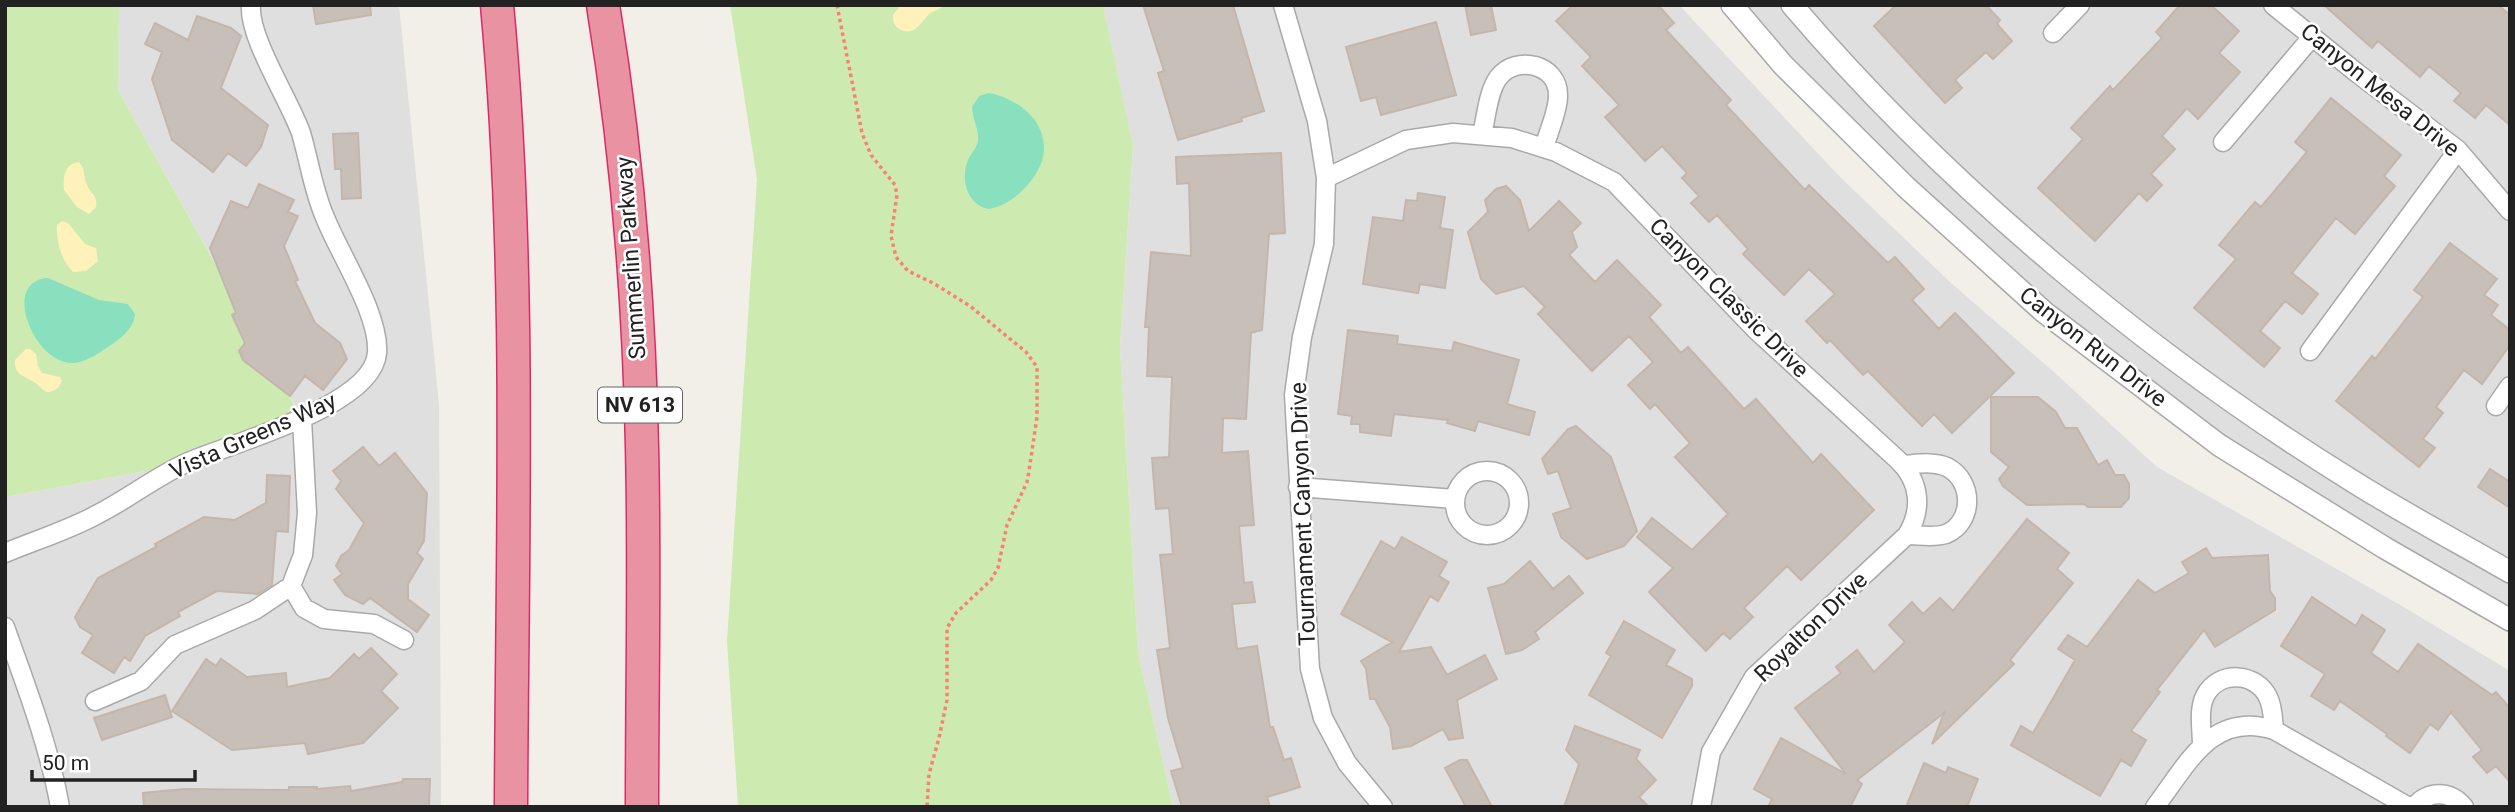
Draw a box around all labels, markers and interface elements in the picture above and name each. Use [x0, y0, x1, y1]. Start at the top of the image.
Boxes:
street label: Canyon Mesa Drive [2295, 18, 2465, 162]
street label: Summerlin Parkway [610, 156, 652, 360]
street label: Canyon Classic Drive [1644, 213, 1814, 383]
street label: Canyon Run Drive [2014, 281, 2172, 413]
street label: Tournament Canyon Drive [1285, 382, 1321, 646]
street label: Vista Greens Way [166, 387, 340, 485]
road number: NV 613 [598, 388, 682, 422]
street label: Royalton Drive [1749, 566, 1873, 688]
scale bar [32, 738, 194, 782]
text: 50 m [42, 751, 89, 775]

